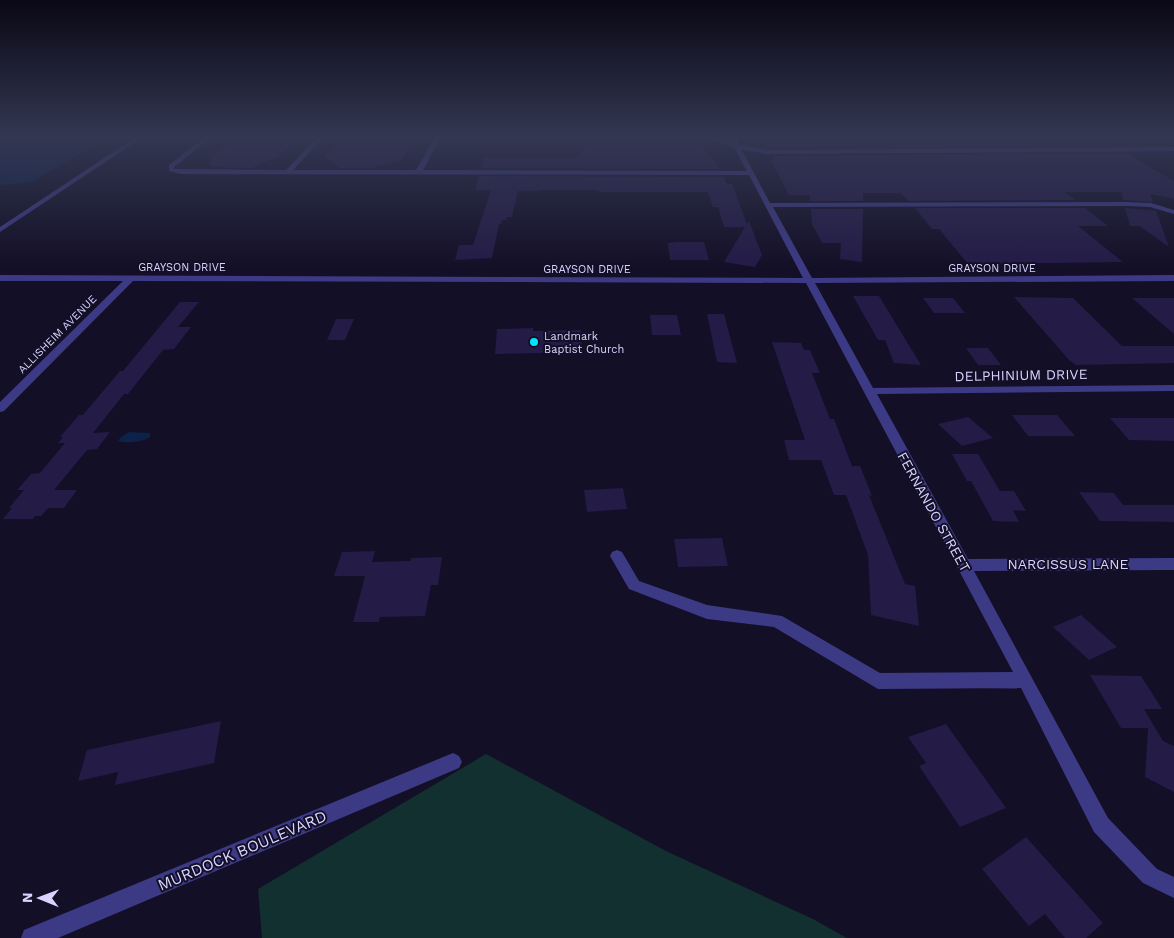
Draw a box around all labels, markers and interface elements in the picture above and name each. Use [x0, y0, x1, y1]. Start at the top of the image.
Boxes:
street label: GRAYSON DRIVE [138, 261, 226, 274]
street label: GRAYSON DRIVE [948, 262, 1036, 275]
street label: GRAYSON DRIVE [543, 263, 631, 276]
street label: ALLISHEIM AVENUE [15, 292, 99, 376]
place label: Landmark Baptist Church [544, 330, 624, 356]
marker: Landmark Baptist Church [528, 336, 540, 348]
street label: DELPHINIUM DRIVE [954, 366, 1088, 384]
street label: FERNANDO STREET [894, 449, 974, 575]
street label: NARCISSUS LANE [1008, 556, 1129, 572]
street label: MURDOCK BOULEVARD [155, 806, 329, 895]
north arrow [15, 873, 65, 923]
text: N [19, 892, 35, 903]

